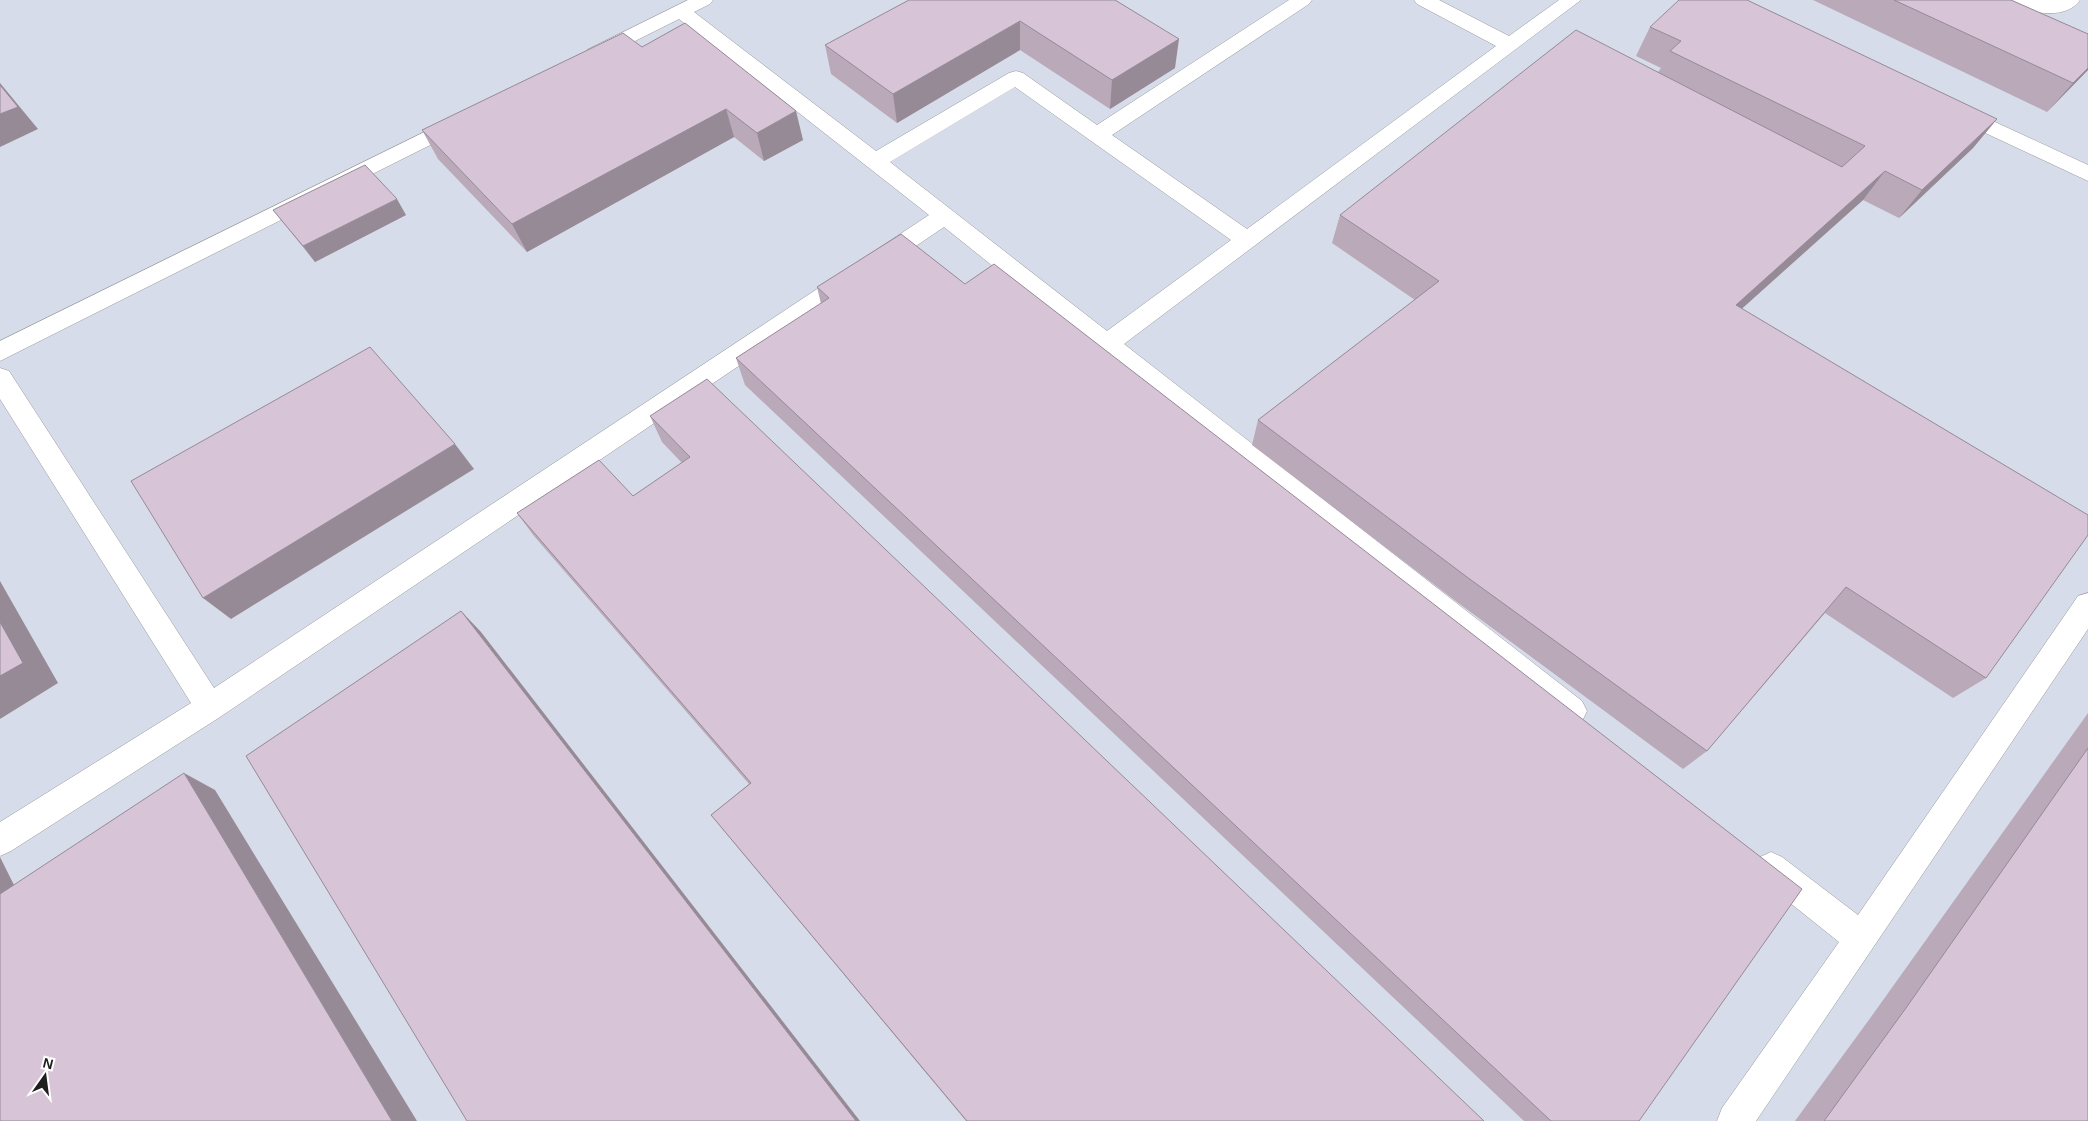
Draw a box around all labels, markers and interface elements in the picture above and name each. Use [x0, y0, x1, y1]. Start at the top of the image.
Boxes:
north arrow [20, 1051, 70, 1101]
text: N [41, 1054, 55, 1072]

